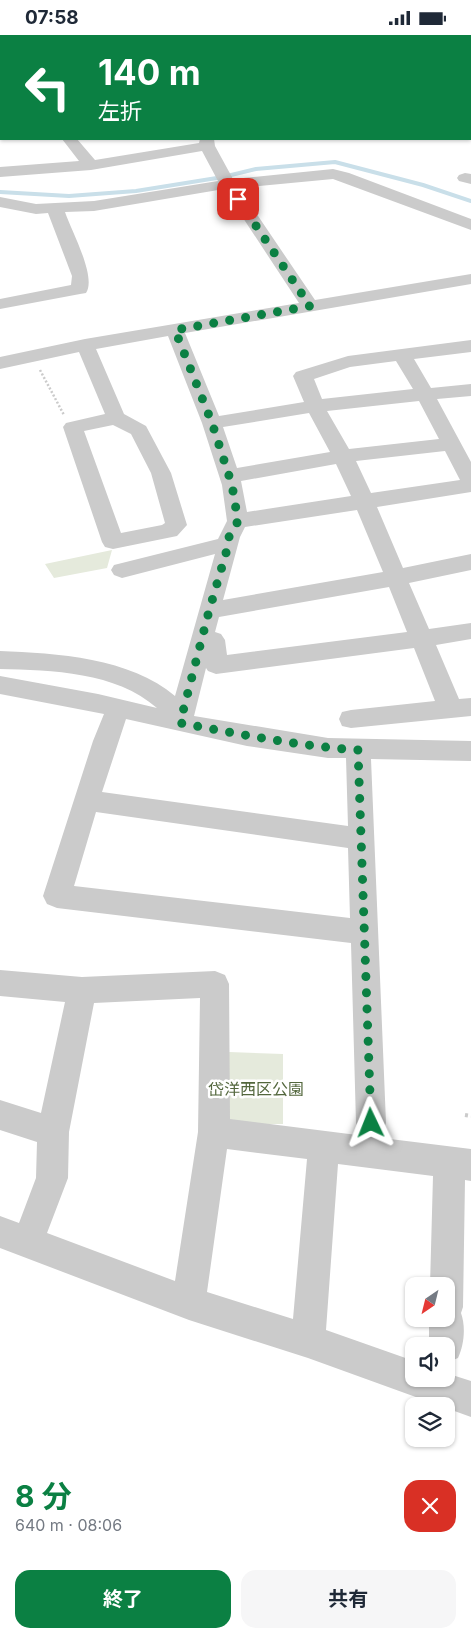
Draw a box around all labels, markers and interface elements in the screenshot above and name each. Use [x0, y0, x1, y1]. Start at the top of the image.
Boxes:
text: 07:58 [25, 6, 79, 29]
text: 140 m [98, 51, 201, 93]
icon: left [15, 55, 80, 120]
text: 左折 [98, 98, 142, 124]
pin [217, 178, 259, 220]
icon: arrive [224, 185, 252, 213]
park label: 岱洋西区公園 [208, 1079, 304, 1099]
position arrow [344, 1096, 396, 1148]
north arrow [405, 1277, 455, 1327]
map controls [405, 1277, 455, 1447]
button: sound [405, 1337, 455, 1387]
button: layers [405, 1397, 455, 1447]
text: 8 分 [15, 1478, 72, 1514]
button: close [404, 1480, 456, 1532]
text: 640 m · 08:06 [15, 1515, 122, 1535]
button: 終了 [15, 1570, 231, 1628]
button: 共有 [241, 1570, 456, 1628]

